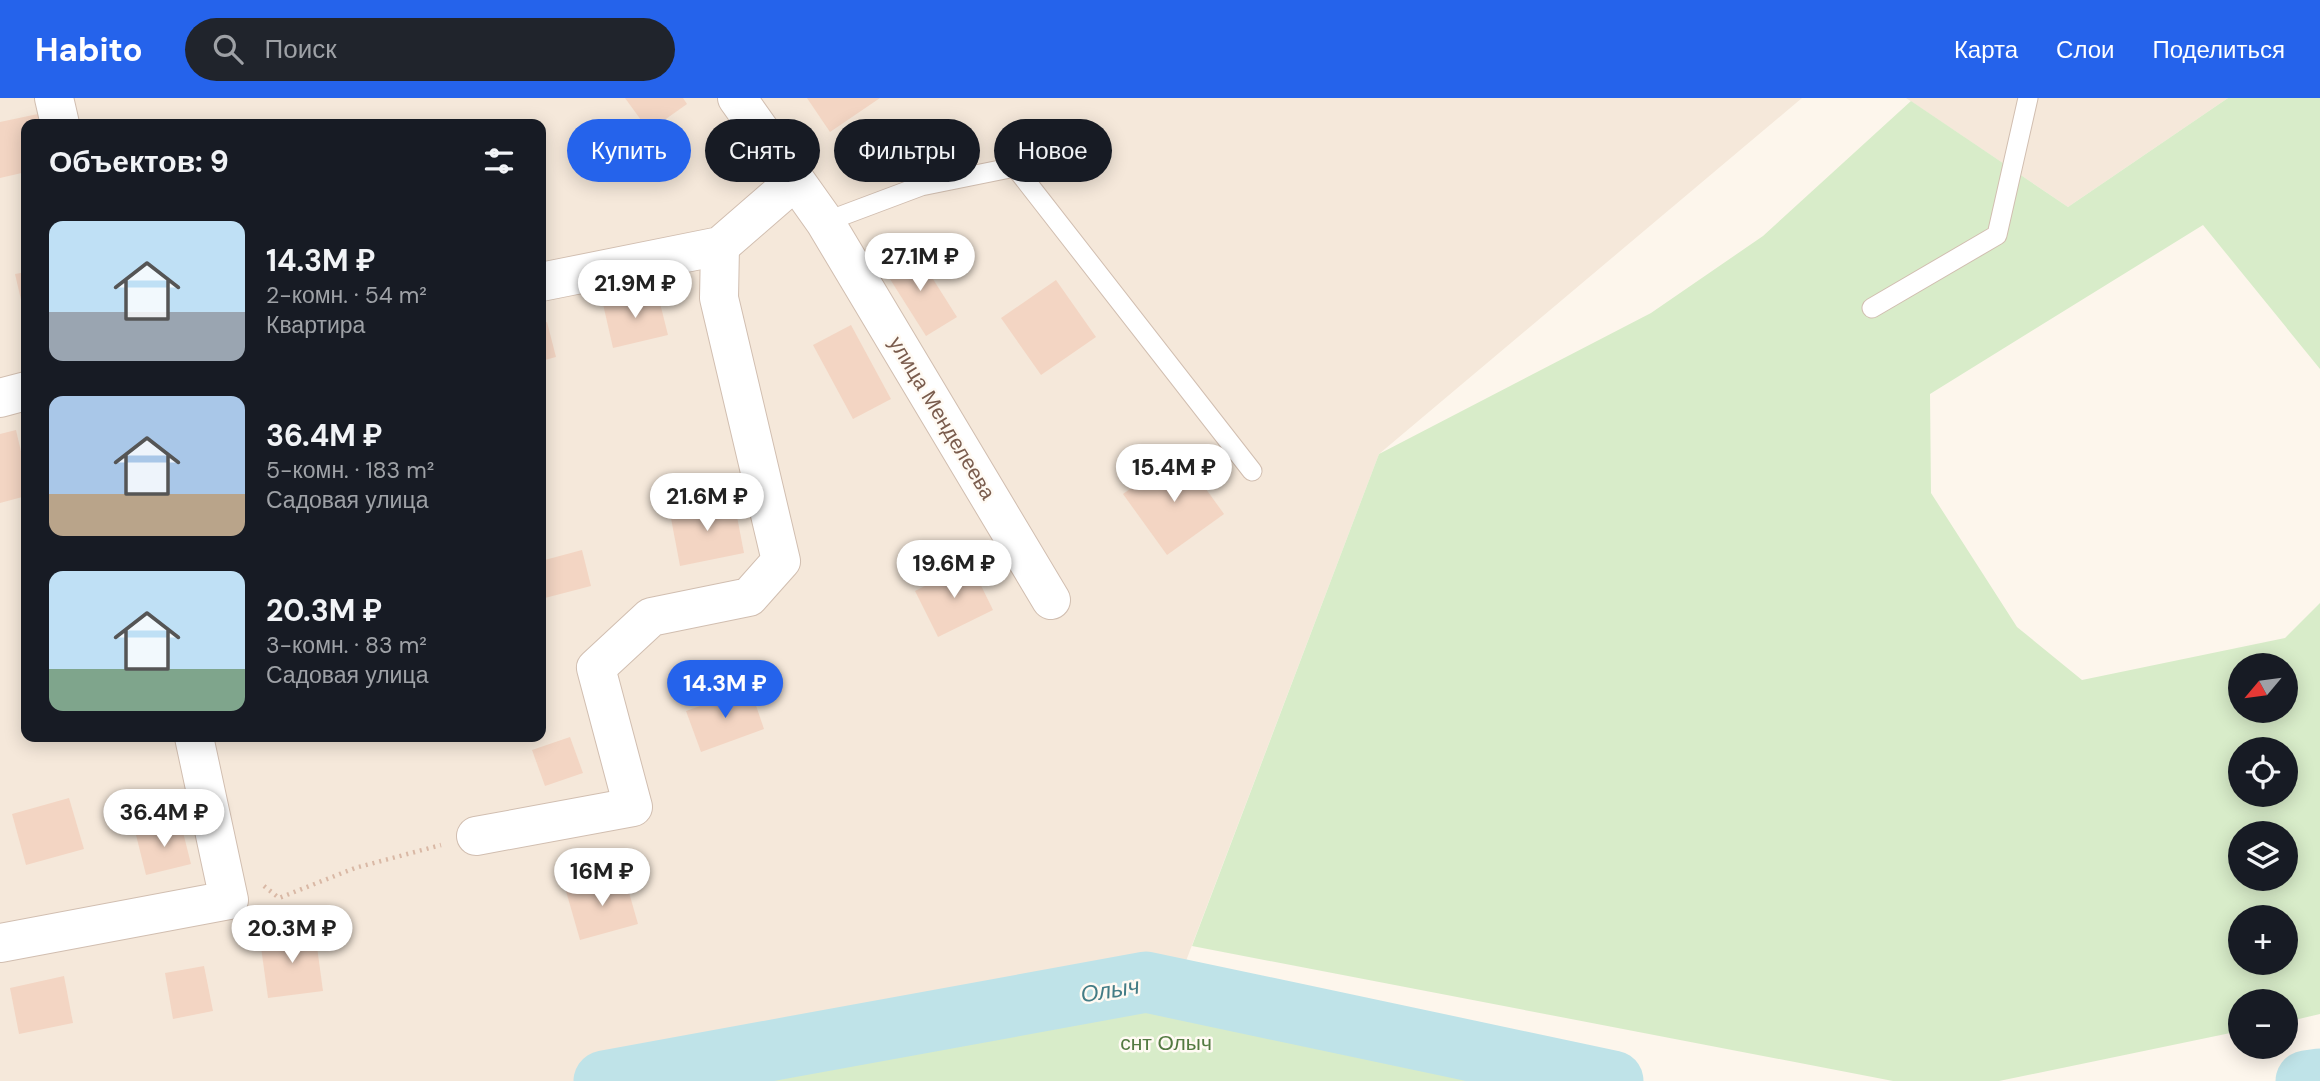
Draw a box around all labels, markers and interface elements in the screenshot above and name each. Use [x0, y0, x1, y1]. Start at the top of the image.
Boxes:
search box [185, 18, 675, 81]
text: Habito [35, 28, 143, 71]
icon: search [209, 30, 247, 68]
text: Поиск [265, 32, 337, 66]
text: Карта [1954, 34, 2018, 65]
text: Слои [2056, 34, 2114, 65]
text: Поделиться [2152, 34, 2285, 65]
chip: Купить [567, 119, 691, 182]
chip: Снять [705, 119, 820, 182]
chip: Фильтры [834, 119, 980, 182]
chip: Новое [994, 119, 1112, 182]
text: Объектов: 9 [49, 142, 229, 181]
icon: filters [480, 142, 518, 180]
pin: 27.1M ₽ [855, 234, 985, 293]
text: 14.3M ₽ [266, 241, 375, 280]
text: 27.1M ₽ [881, 241, 959, 271]
icon: home [105, 249, 189, 333]
pin: 21.9M ₽ [570, 260, 700, 320]
text: 21.9M ₽ [594, 268, 676, 298]
text: 2-комн. · 54 m² [266, 280, 427, 310]
text: Квартира [266, 310, 365, 340]
street label: улица Менделеева [882, 331, 1002, 505]
text: 36.4M ₽ [266, 416, 382, 455]
icon: home [105, 424, 189, 508]
pin: 15.4M ₽ [1109, 444, 1239, 504]
text: 15.4M ₽ [1132, 452, 1216, 482]
text: 5-комн. · 183 m² [266, 455, 434, 485]
pin: 21.6M ₽ [642, 474, 772, 533]
text: 21.6M ₽ [666, 481, 748, 511]
text: Садовая улица [266, 485, 428, 515]
pin: 19.6M ₽ [889, 540, 1019, 600]
text: 19.6M ₽ [913, 548, 995, 578]
text: 20.3M ₽ [266, 591, 382, 630]
icon: home [105, 599, 189, 683]
text: 3-комн. · 83 m² [266, 630, 427, 660]
north arrow [2228, 653, 2298, 723]
map controls [2228, 653, 2298, 1059]
text: Садовая улица [266, 660, 428, 690]
pin: 14.3M ₽ [660, 660, 790, 720]
text: 14.3M ₽ [683, 668, 767, 698]
button: locate [2228, 737, 2298, 807]
pin: 36.4M ₽ [99, 790, 229, 849]
text: 36.4M ₽ [119, 797, 209, 827]
button: layers [2228, 821, 2298, 891]
pin: 16M ₽ [553, 848, 651, 908]
text: 16M ₽ [570, 856, 634, 886]
button: + [2228, 905, 2298, 975]
pin: 20.3M ₽ [227, 906, 357, 965]
text: 20.3M ₽ [248, 913, 336, 943]
water label: Олыч [1078, 971, 1142, 1009]
button: − [2228, 989, 2298, 1059]
park label: снт Олыч [1120, 1029, 1212, 1057]

